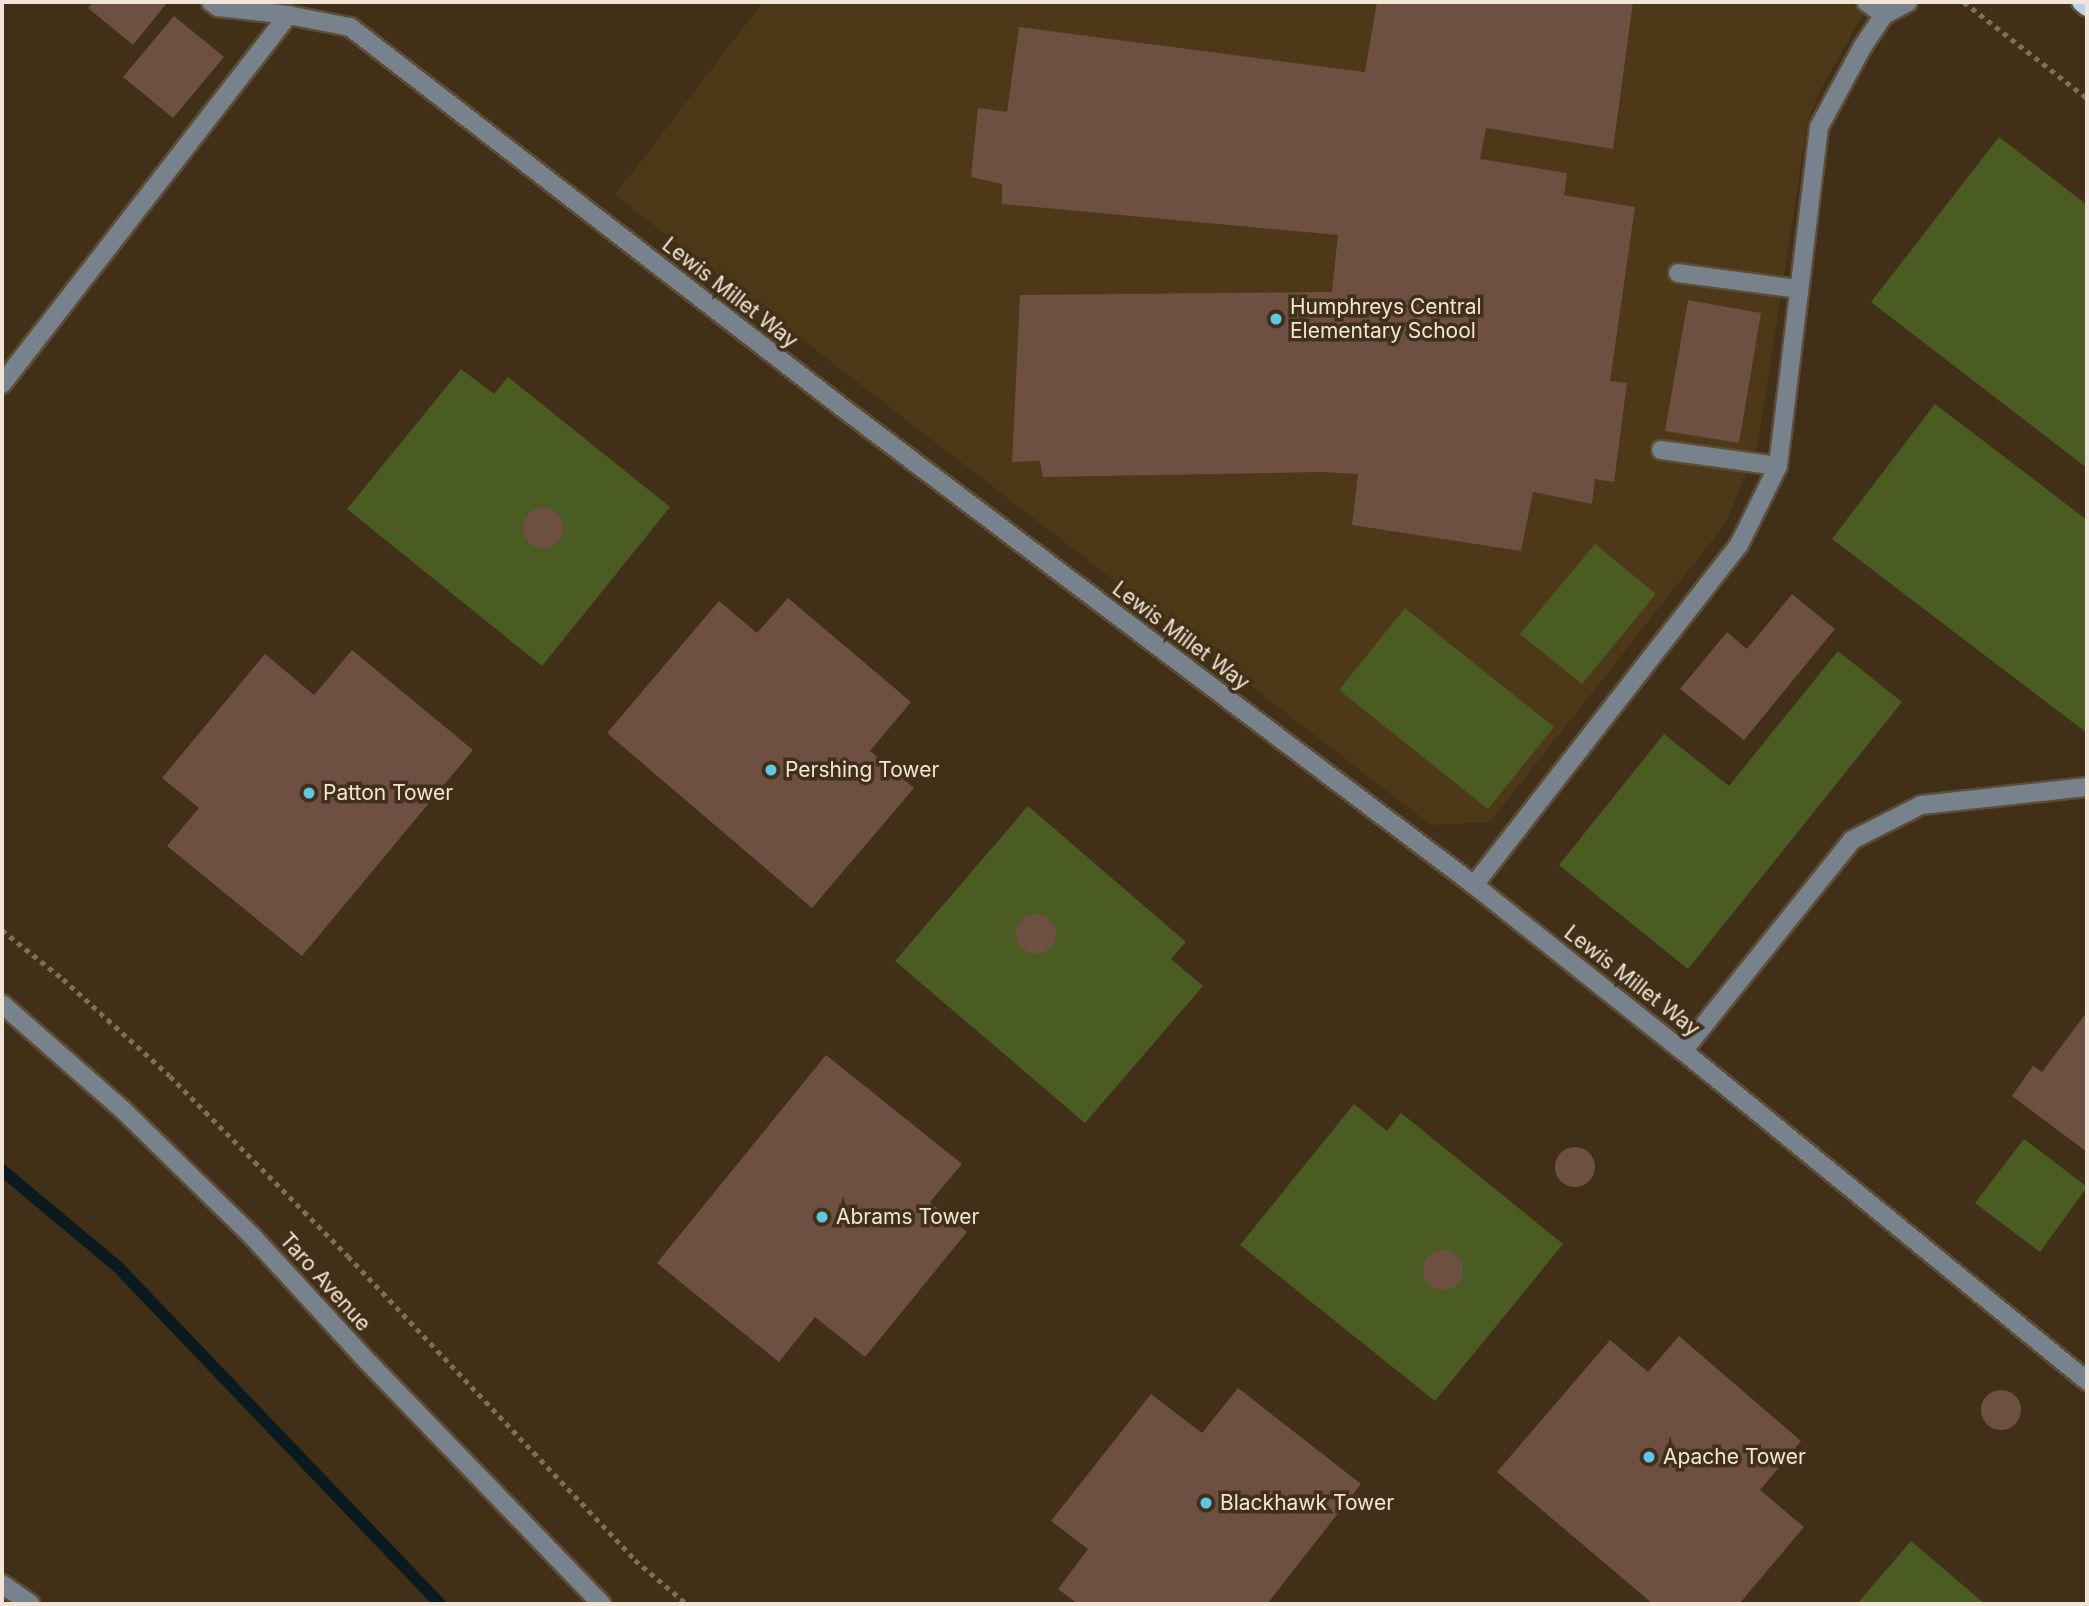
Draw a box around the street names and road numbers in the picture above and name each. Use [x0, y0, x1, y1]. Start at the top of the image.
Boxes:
street label: Lewis Millet Way [657, 232, 803, 354]
street label: Lewis Millet Way [1107, 576, 1255, 696]
street label: Lewis Millet Way [1559, 920, 1705, 1042]
street label: Taro Avenue [274, 1228, 376, 1336]

